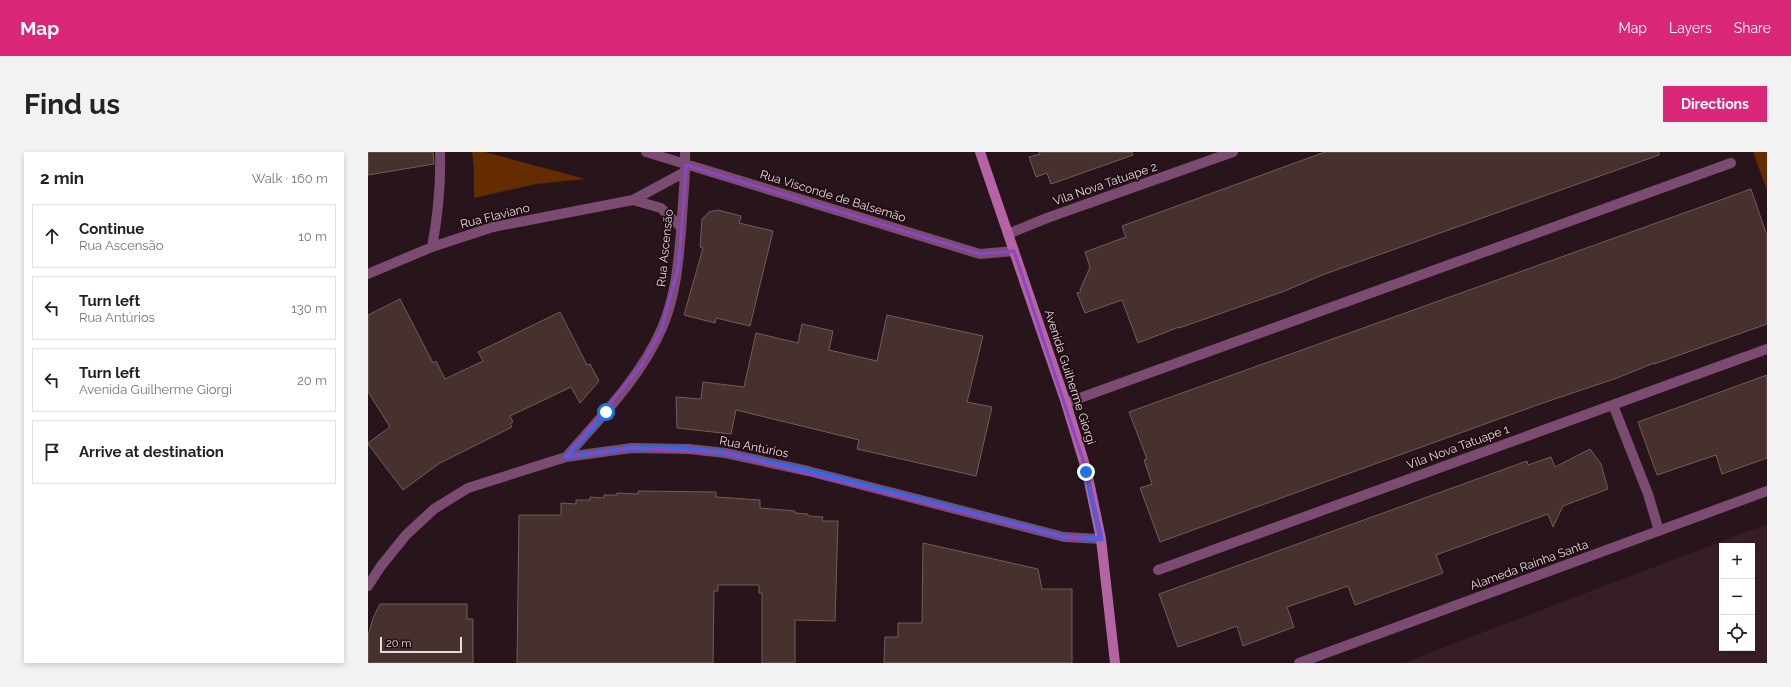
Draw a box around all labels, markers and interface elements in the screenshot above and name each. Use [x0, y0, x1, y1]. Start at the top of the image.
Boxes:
text: Map [20, 17, 59, 39]
text: Map [1619, 20, 1647, 36]
text: Layers [1669, 20, 1712, 36]
text: Share [1734, 20, 1771, 36]
button: Directions [1663, 86, 1767, 122]
text: Find us [24, 88, 120, 121]
street label: Vila Nova Tatuape 2 [1051, 160, 1159, 208]
street label: Rua Visconde de Balsemão [758, 167, 908, 225]
text: 2 min [40, 168, 84, 188]
text: Walk · 160 m [252, 171, 328, 186]
street label: Rua Flaviano [459, 201, 531, 231]
street label: Rua Ascensão [654, 208, 676, 288]
text: Continue [79, 220, 144, 238]
icon: ahead [41, 225, 63, 247]
text: 10 m [298, 229, 327, 244]
text: Rua Ascensão [79, 238, 163, 253]
text: Turn left [79, 292, 140, 310]
icon: left [41, 297, 63, 319]
text: 130 m [291, 301, 327, 316]
street label: Avenida Guilherme Giorgi [1042, 308, 1098, 446]
text: Rua Antúrios [79, 310, 155, 325]
text: Turn left [79, 364, 140, 382]
icon: left [41, 369, 63, 391]
text: 20 m [297, 373, 327, 388]
text: Avenida Guilherme Giorgi [79, 382, 232, 397]
route start [597, 403, 615, 421]
street label: Vila Nova Tatuape 1 [1405, 422, 1511, 472]
street label: Rua Antúrios [718, 433, 790, 461]
icon: arrive [41, 441, 63, 463]
text: Arrive at destination [79, 443, 224, 461]
route end [1077, 463, 1095, 481]
street label: Alameda Rainha Santa [1468, 537, 1590, 593]
map controls [1719, 543, 1755, 651]
button: + [1719, 543, 1755, 579]
button: − [1719, 579, 1755, 615]
button: locate [1719, 615, 1755, 651]
scale bar [380, 635, 462, 654]
text: 20 m [386, 637, 411, 650]

